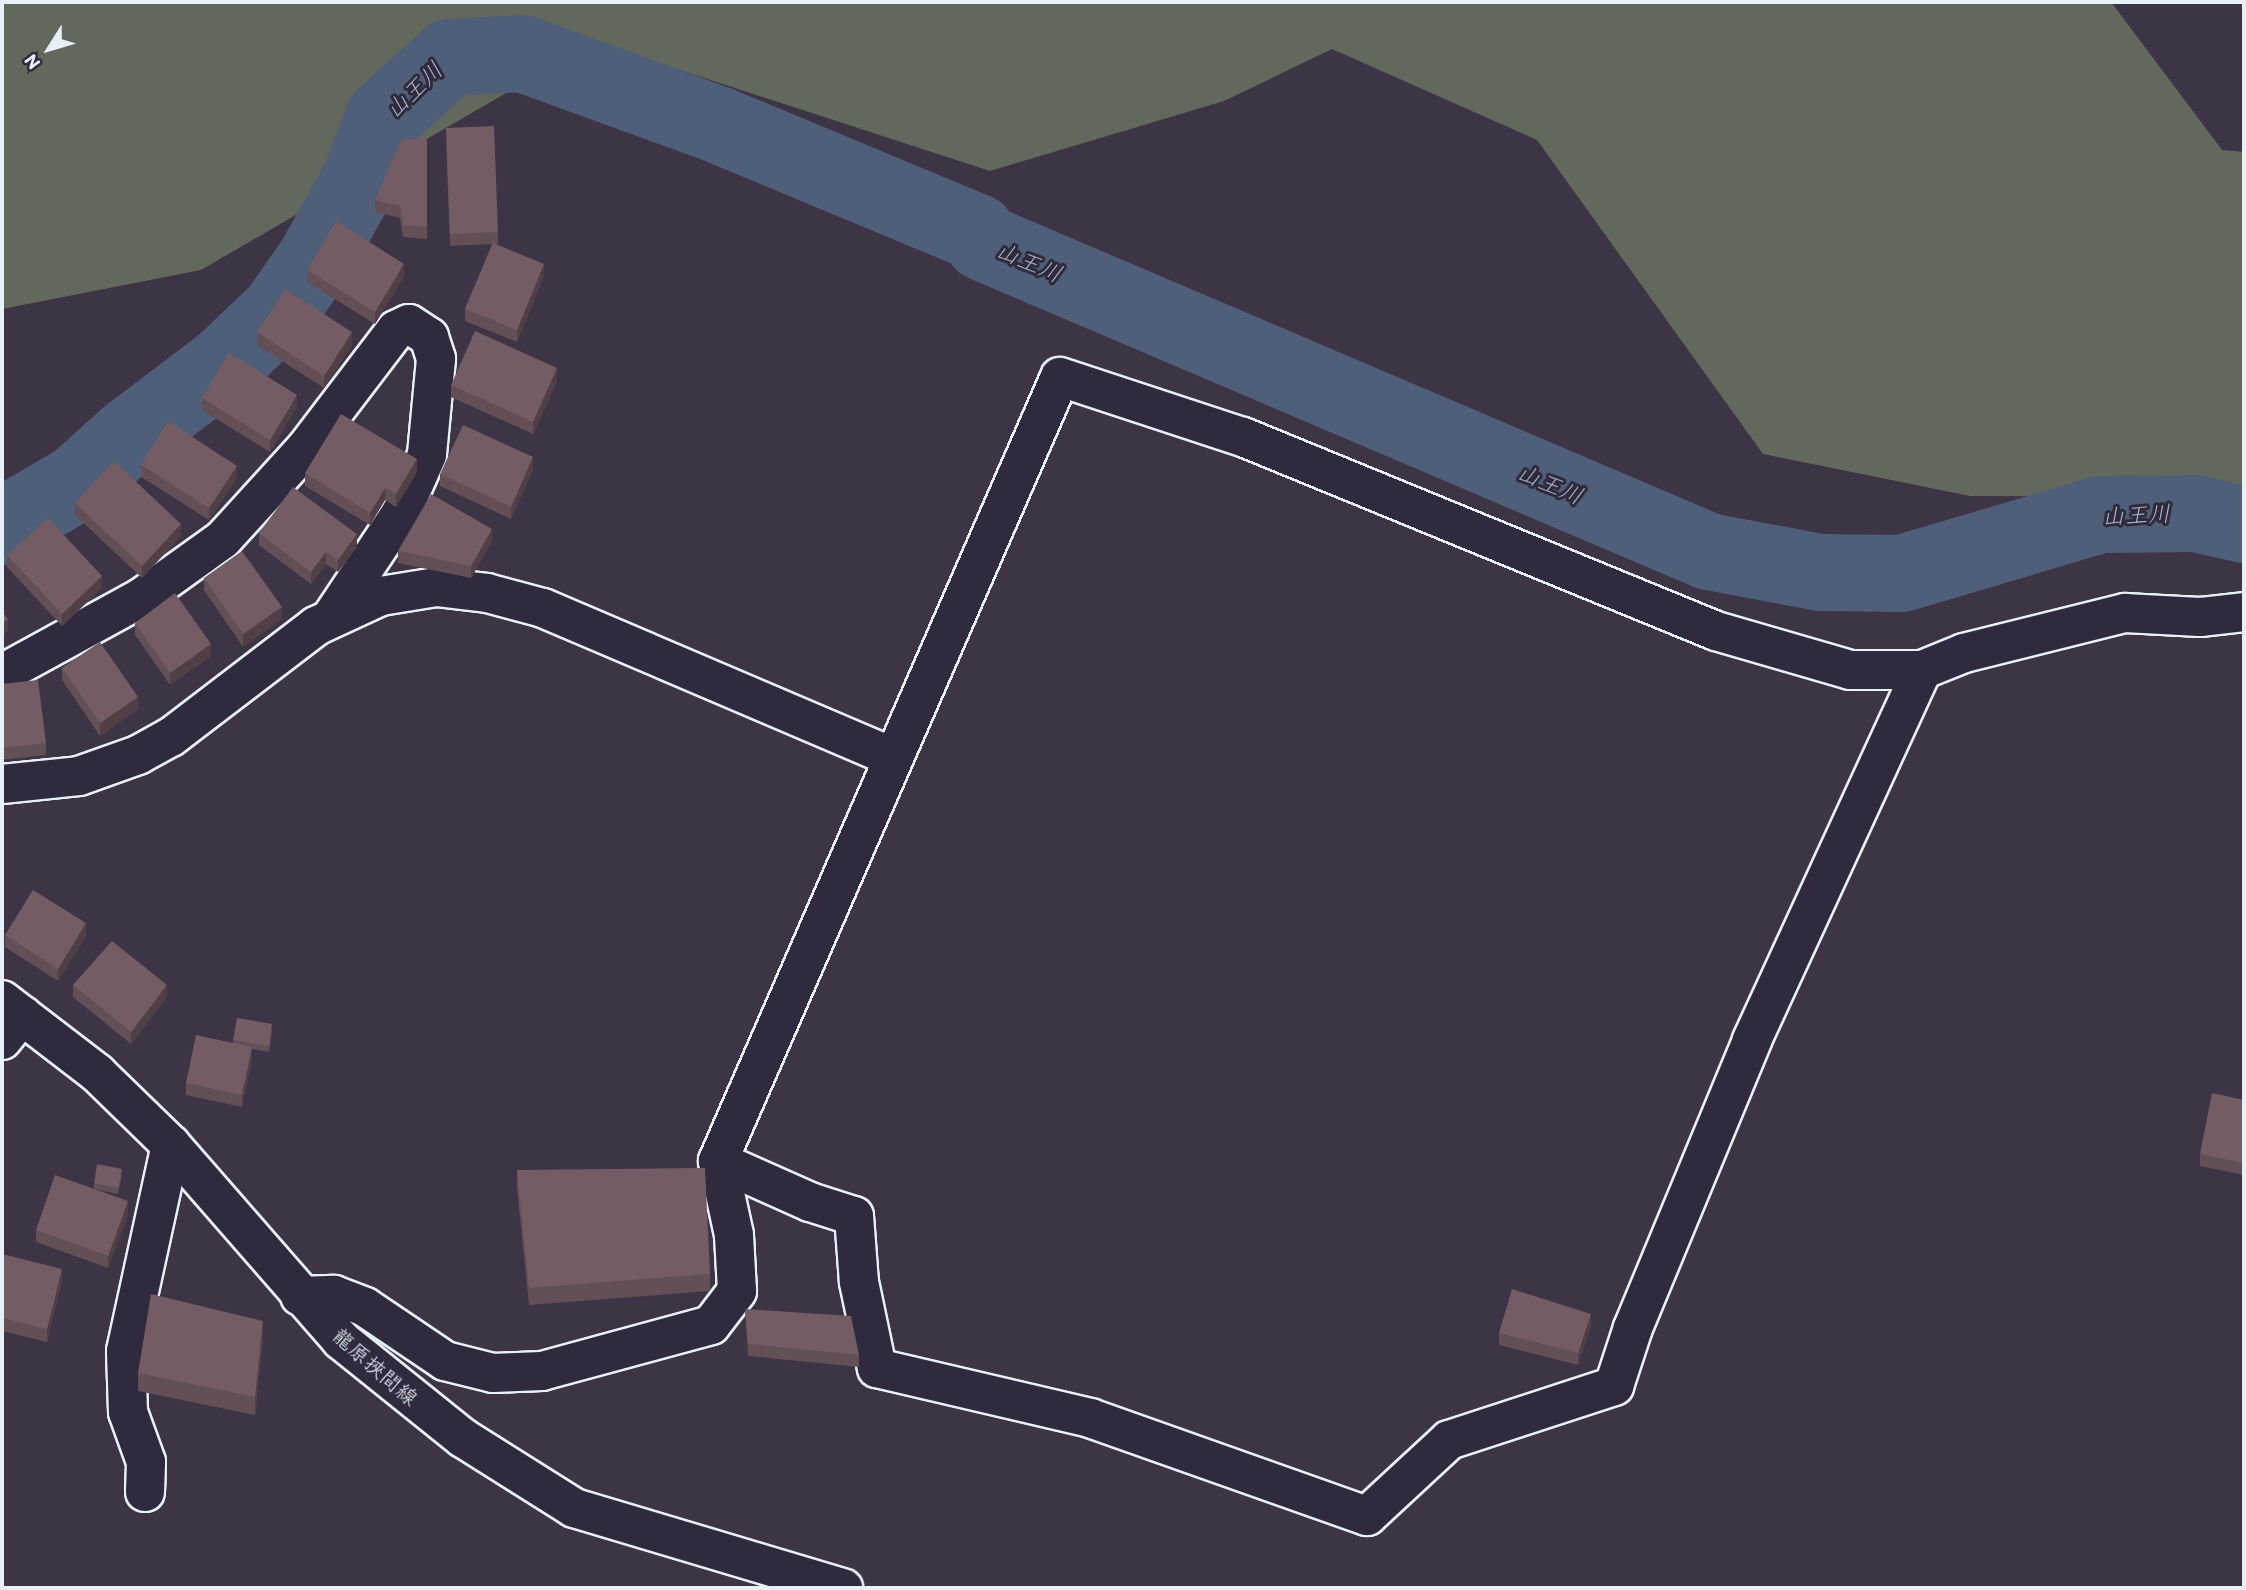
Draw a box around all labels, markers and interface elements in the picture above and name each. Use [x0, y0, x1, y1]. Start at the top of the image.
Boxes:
north arrow [14, 14, 84, 84]
text: N [19, 50, 45, 74]
water label: 山王川 [380, 56, 448, 124]
water label: 山王川 [992, 236, 1066, 288]
water label: 山王川 [1513, 458, 1587, 510]
water label: 山王川 [2101, 499, 2171, 531]
street label: 龍原挾間線 [327, 1323, 423, 1411]

